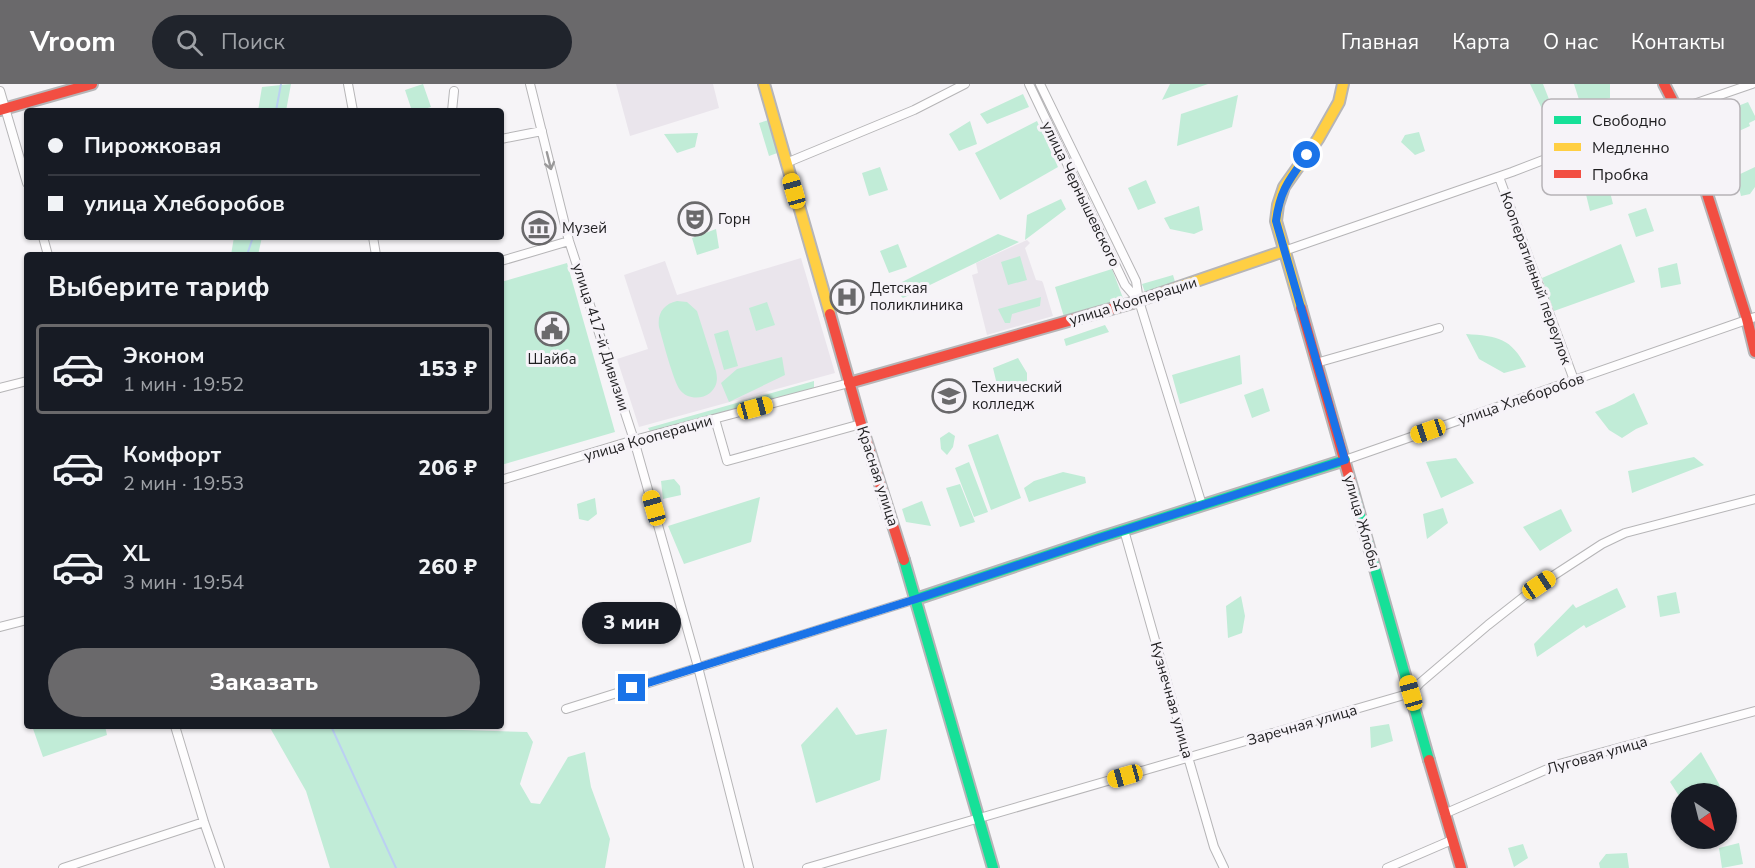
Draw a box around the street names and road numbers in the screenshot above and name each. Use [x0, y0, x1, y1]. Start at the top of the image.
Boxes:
street label: улица Чернышевского [1037, 118, 1125, 270]
street label: Кооперативный переулок [1495, 189, 1577, 367]
street label: улица 417-й Дивизии [568, 261, 634, 413]
street label: улица Кооперации [1067, 272, 1199, 330]
street label: улица Хлеборобов [1455, 368, 1587, 430]
street label: улица Кооперации [582, 410, 714, 466]
street label: Красная улица [852, 423, 904, 529]
street label: улица Жлобы [1339, 473, 1385, 571]
street label: Кузнечная улица [1146, 639, 1198, 761]
street label: Заречная улица [1245, 700, 1359, 750]
street label: Луговая улица [1544, 731, 1650, 779]

